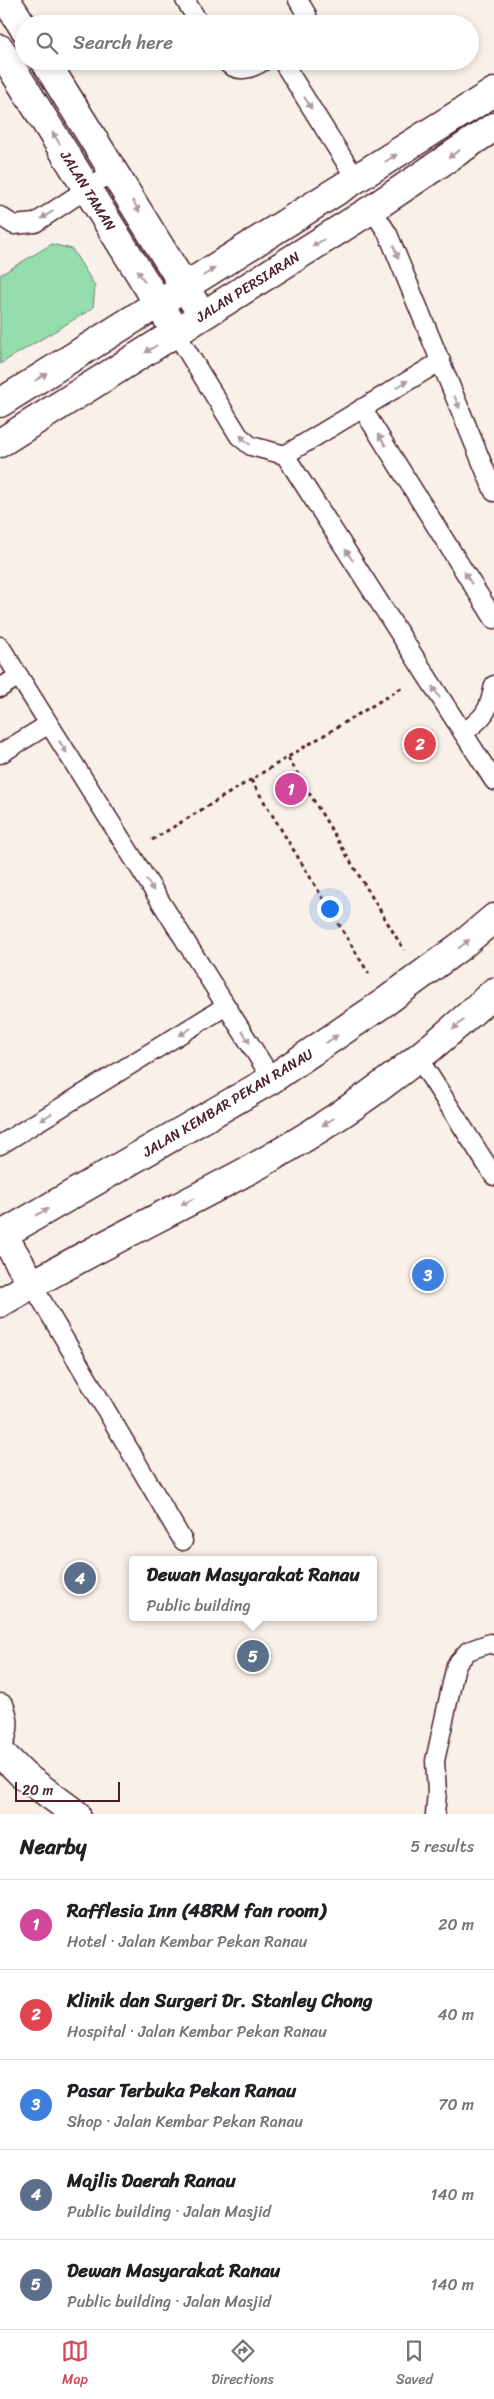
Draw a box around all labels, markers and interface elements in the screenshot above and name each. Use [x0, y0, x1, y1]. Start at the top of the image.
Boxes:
search box [15, 15, 479, 70]
text: Search here [73, 26, 173, 59]
icon: search [33, 29, 61, 57]
one-way arrow [303, 96, 312, 109]
one-way arrow [51, 132, 60, 145]
street label: JALAN TAMAN [53, 145, 123, 236]
one-way arrow [447, 149, 460, 159]
one-way arrow [384, 153, 397, 162]
one-way arrow [131, 200, 140, 213]
one-way arrow [40, 211, 53, 220]
one-way arrow [311, 239, 324, 248]
street label: JALAN PERSIARAN [190, 245, 305, 330]
one-way arrow [392, 245, 400, 259]
one-way arrow [202, 267, 215, 277]
one-way arrow [137, 270, 146, 283]
one-way arrow [144, 344, 157, 353]
one-way arrow [35, 372, 48, 381]
one-way arrow [395, 380, 408, 389]
one-way arrow [454, 395, 462, 409]
one-way arrow [239, 434, 251, 446]
one-way arrow [377, 434, 387, 447]
one-way arrow [344, 548, 354, 561]
one-way arrow [464, 571, 473, 584]
one-way arrow [432, 685, 441, 698]
pin: 2 [404, 725, 436, 763]
one-way arrow [59, 741, 68, 754]
pin: 1 [275, 770, 307, 808]
one-way arrow [145, 878, 155, 891]
your location [317, 896, 343, 922]
one-way arrow [457, 938, 470, 949]
one-way arrow [451, 1019, 464, 1030]
one-way arrow [178, 1027, 191, 1037]
one-way arrow [241, 1031, 250, 1044]
one-way arrow [325, 1034, 338, 1044]
street label: JALAN KEMBAR PEKAN RANAU [137, 1042, 318, 1165]
one-way arrow [40, 1112, 53, 1121]
one-way arrow [321, 1117, 334, 1126]
one-way arrow [180, 1198, 194, 1207]
one-way arrow [35, 1208, 50, 1216]
pin: 3 [412, 1256, 444, 1294]
popup [129, 1556, 377, 1621]
text: Dewan Masyarakat Ranau [146, 1558, 360, 1591]
pin: 4 [64, 1559, 96, 1597]
text: Public building [146, 1591, 251, 1620]
pin: 5 [237, 1637, 269, 1675]
text: 20 m [22, 1778, 53, 1803]
scale bar [15, 1779, 120, 1802]
text: Nearby [20, 1828, 86, 1866]
text: 5 results [410, 1832, 474, 1861]
text: Rafflesia Inn (48RM fan room) [67, 1894, 326, 1927]
text: 1 [33, 1910, 39, 1939]
text: 20 m [438, 1910, 474, 1939]
text: Hotel · Jalan Kembar Pekan Ranau [67, 1927, 307, 1956]
text: Klinik dan Surgeri Dr. Stanley Chong [67, 1984, 373, 2017]
text: 2 [31, 2000, 41, 2029]
text: 40 m [437, 2000, 474, 2029]
text: Hospital · Jalan Kembar Pekan Ranau [67, 2017, 327, 2046]
text: Pasar Terbuka Pekan Ranau [67, 2074, 296, 2107]
text: 3 [32, 2090, 40, 2119]
text: 70 m [438, 2090, 474, 2119]
text: Shop · Jalan Kembar Pekan Ranau [67, 2107, 303, 2136]
text: Majlis Daerah Ranau [67, 2164, 236, 2197]
text: 4 [31, 2180, 41, 2209]
text: 140 m [431, 2180, 474, 2209]
text: Public building · Jalan Masjid [67, 2197, 271, 2226]
text: Dewan Masyarakat Ranau [67, 2254, 280, 2287]
text: 5 [31, 2270, 41, 2299]
text: 140 m [431, 2270, 474, 2299]
text: Public building · Jalan Masjid [67, 2287, 271, 2316]
tab: Map [61, 2337, 89, 2392]
tab: Directions [211, 2337, 274, 2392]
tab: Saved [396, 2337, 433, 2392]

